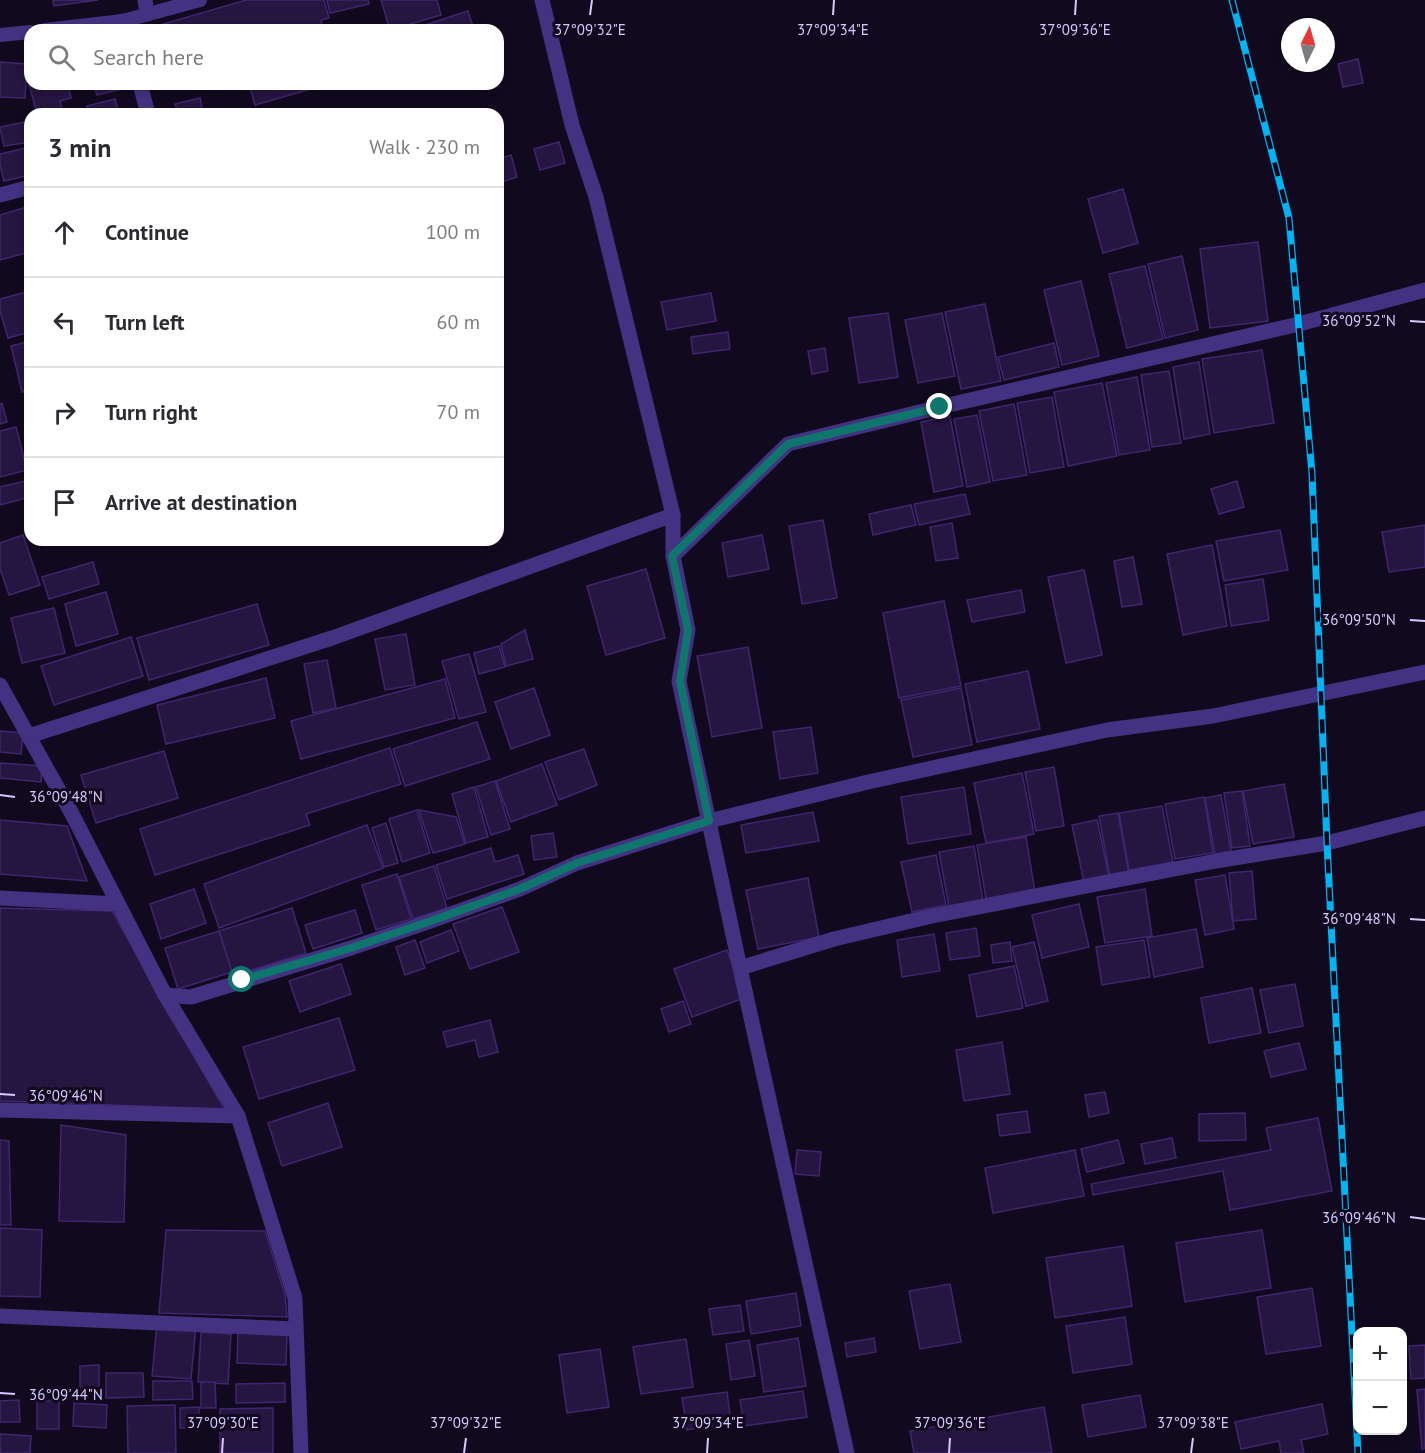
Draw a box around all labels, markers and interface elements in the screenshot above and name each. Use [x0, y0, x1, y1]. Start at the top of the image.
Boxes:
north arrow [1281, 18, 1335, 72]
text: 37°09'32"E [554, 20, 626, 39]
text: 37°09'34"E [797, 20, 869, 39]
text: 37°09'36"E [1039, 20, 1111, 39]
search box [24, 24, 504, 90]
icon: search [45, 41, 78, 74]
text: Search here [93, 43, 204, 71]
text: 3 min [48, 131, 111, 164]
text: Walk · 230 m [369, 134, 480, 160]
icon: ahead [48, 216, 81, 249]
text: Continue [105, 218, 189, 246]
text: 100 m [426, 219, 480, 245]
icon: left [48, 306, 81, 339]
text: Turn left [105, 308, 185, 336]
text: 60 m [437, 309, 480, 335]
text: 36°09'52"N [1322, 311, 1396, 330]
route end [926, 393, 952, 419]
icon: right [48, 396, 81, 429]
text: Turn right [105, 398, 197, 426]
text: 70 m [437, 399, 480, 425]
icon: arrive [48, 486, 81, 519]
text: Arrive at destination [105, 488, 297, 516]
text: 36°09'50"N [1322, 610, 1396, 629]
text: 36°09'48"N [29, 787, 103, 806]
text: 36°09'48"N [1322, 909, 1396, 928]
route start [228, 966, 254, 992]
text: 36°09'46"N [29, 1086, 103, 1105]
text: 36°09'46"N [1322, 1208, 1396, 1227]
map controls [1353, 1327, 1407, 1435]
button: + [1353, 1327, 1407, 1381]
button: − [1353, 1381, 1407, 1435]
text: 36°09'44"N [29, 1385, 103, 1404]
text: 37°09'30"E [187, 1413, 259, 1432]
text: 37°09'32"E [430, 1413, 502, 1432]
text: 37°09'34"E [672, 1413, 744, 1432]
text: 37°09'36"E [914, 1413, 986, 1432]
text: 37°09'38"E [1157, 1413, 1229, 1432]

